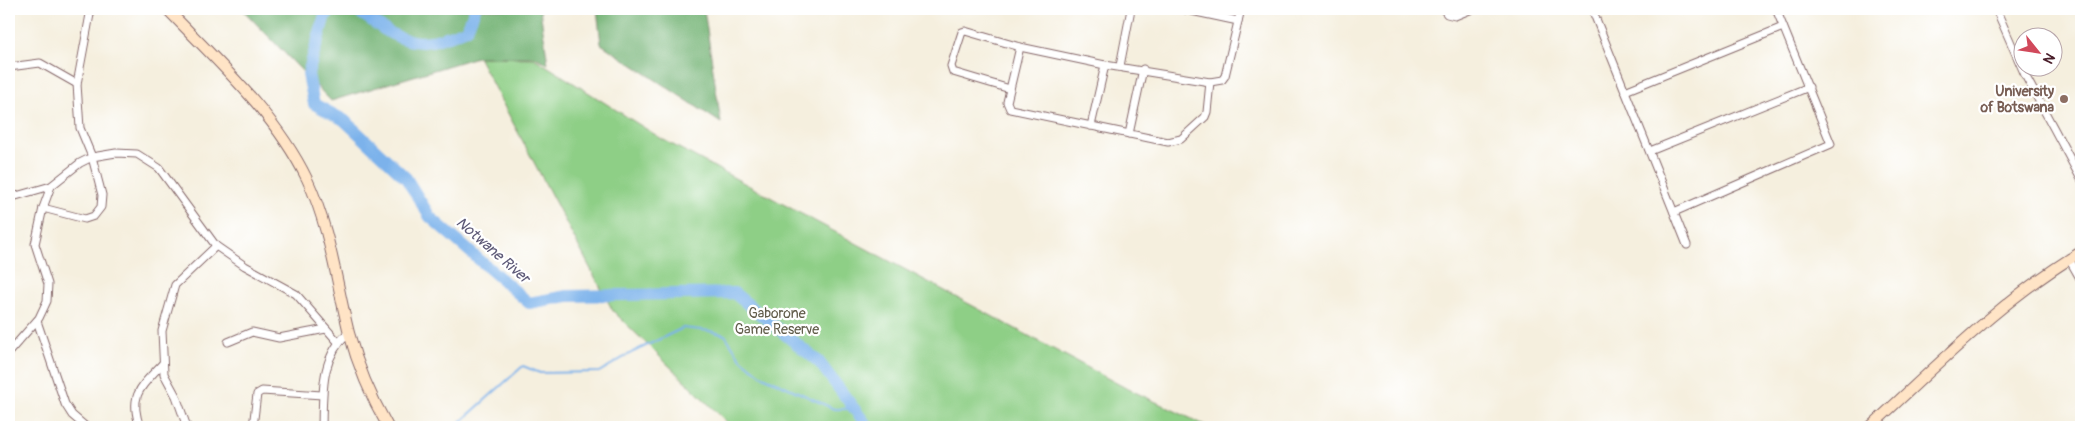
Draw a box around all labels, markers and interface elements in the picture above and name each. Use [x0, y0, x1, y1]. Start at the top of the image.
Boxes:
north arrow [2012, 28, 2062, 78]
text: N [2039, 50, 2059, 67]
place label: University of Botswana [1979, 83, 2054, 116]
marker: University of Botswana [2058, 93, 2070, 105]
water label: Notwane River [452, 213, 535, 289]
park label: Gaborone Game Reserve [735, 305, 819, 338]

